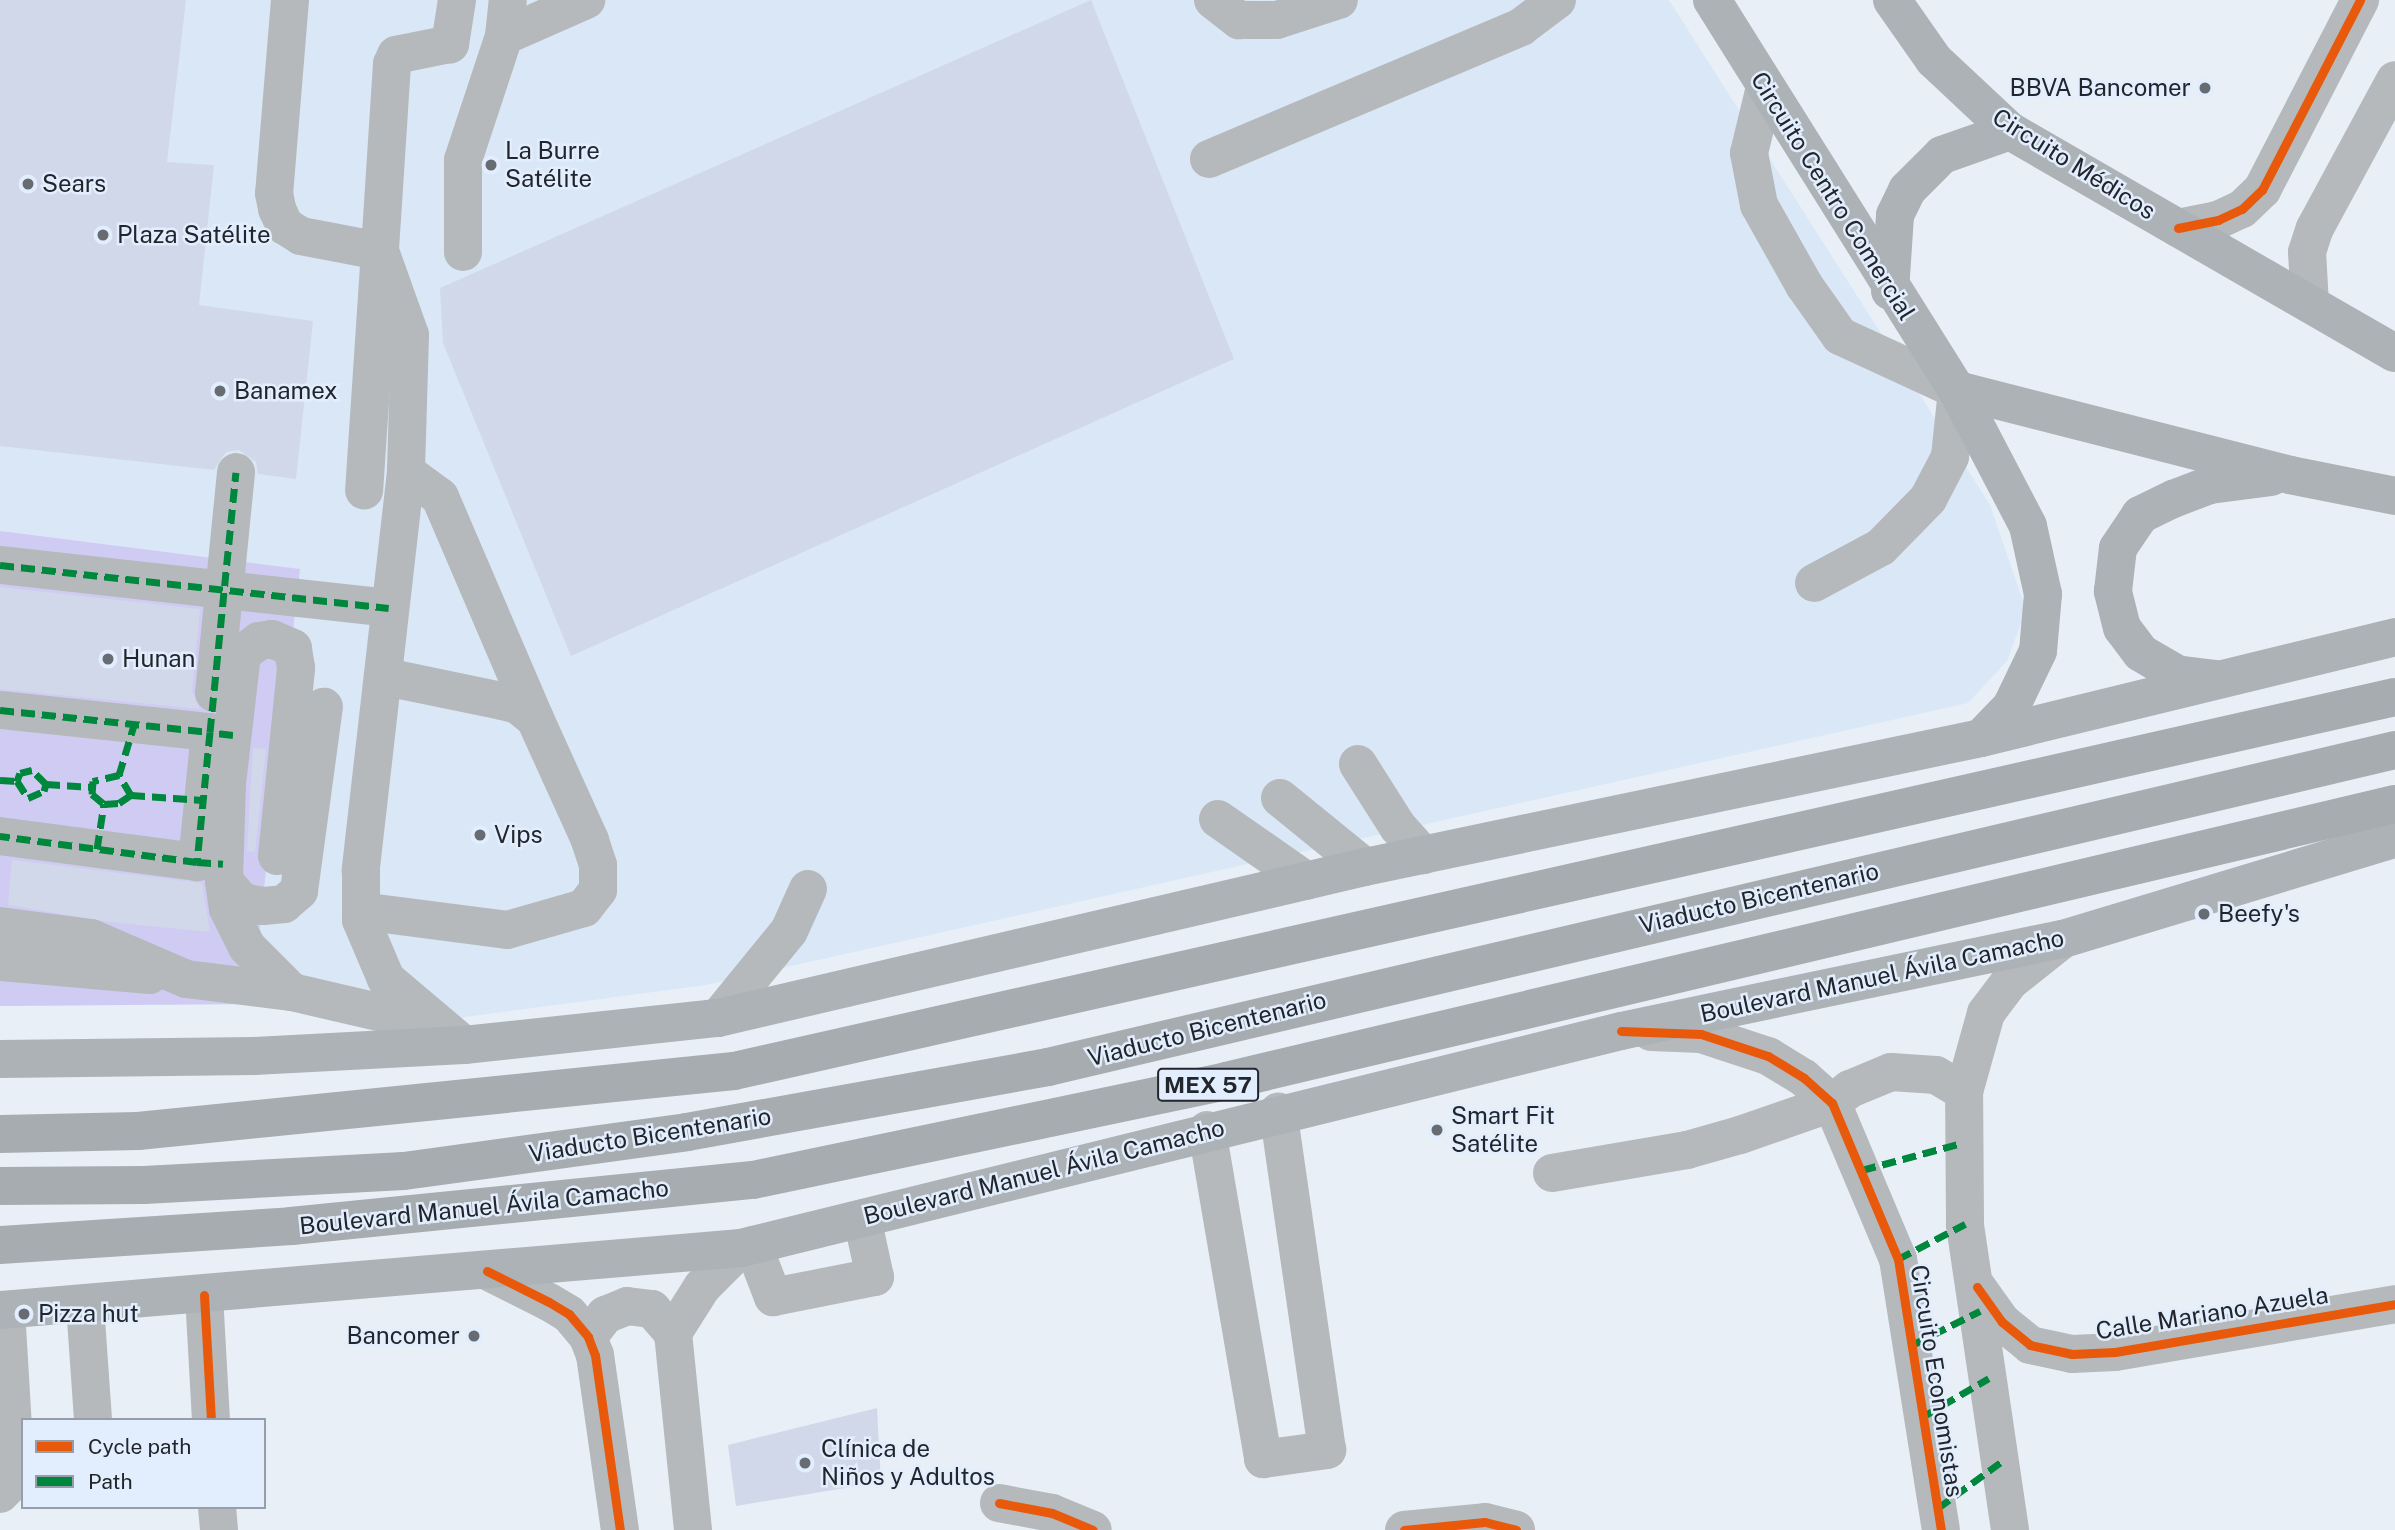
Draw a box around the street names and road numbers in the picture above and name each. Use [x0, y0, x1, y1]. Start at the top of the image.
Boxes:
street label: Circuito Centro Comercial [1745, 66, 1921, 326]
street label: Circuito Médicos [1987, 102, 2161, 226]
street label: Viaducto Bicentenario [1636, 856, 1882, 940]
street label: Boulevard Manuel Ávila Camacho [1697, 923, 2067, 1029]
street label: Viaducto Bicentenario [1085, 985, 1329, 1073]
road number: MEX 57 [1156, 1066, 1260, 1104]
street label: Viaducto Bicentenario [527, 1102, 773, 1168]
street label: Boulevard Manuel Ávila Camacho [860, 1113, 1228, 1231]
street label: Boulevard Manuel Ávila Camacho [298, 1173, 670, 1241]
street label: Circuito Economistas [1904, 1263, 1970, 1499]
street label: Calle Mariano Azuela [2093, 1280, 2331, 1346]

